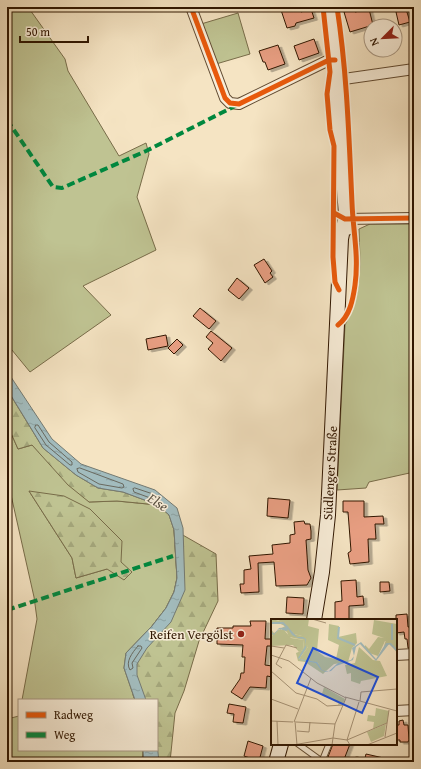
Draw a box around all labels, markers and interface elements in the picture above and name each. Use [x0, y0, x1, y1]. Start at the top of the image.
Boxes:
scale bar [20, 18, 88, 44]
north arrow [363, 18, 403, 58]
text: 50 m [26, 23, 50, 40]
text: N [365, 35, 383, 49]
street label: Südlenger Straße [318, 425, 342, 521]
water label: Else [143, 487, 172, 516]
inset map [271, 619, 397, 745]
place label: Reifen Vergölst [150, 625, 233, 644]
marker: Reifen Vergölst [236, 629, 246, 639]
legend [18, 699, 158, 751]
text: Radweg [54, 706, 93, 723]
text: Weg [54, 726, 75, 743]

